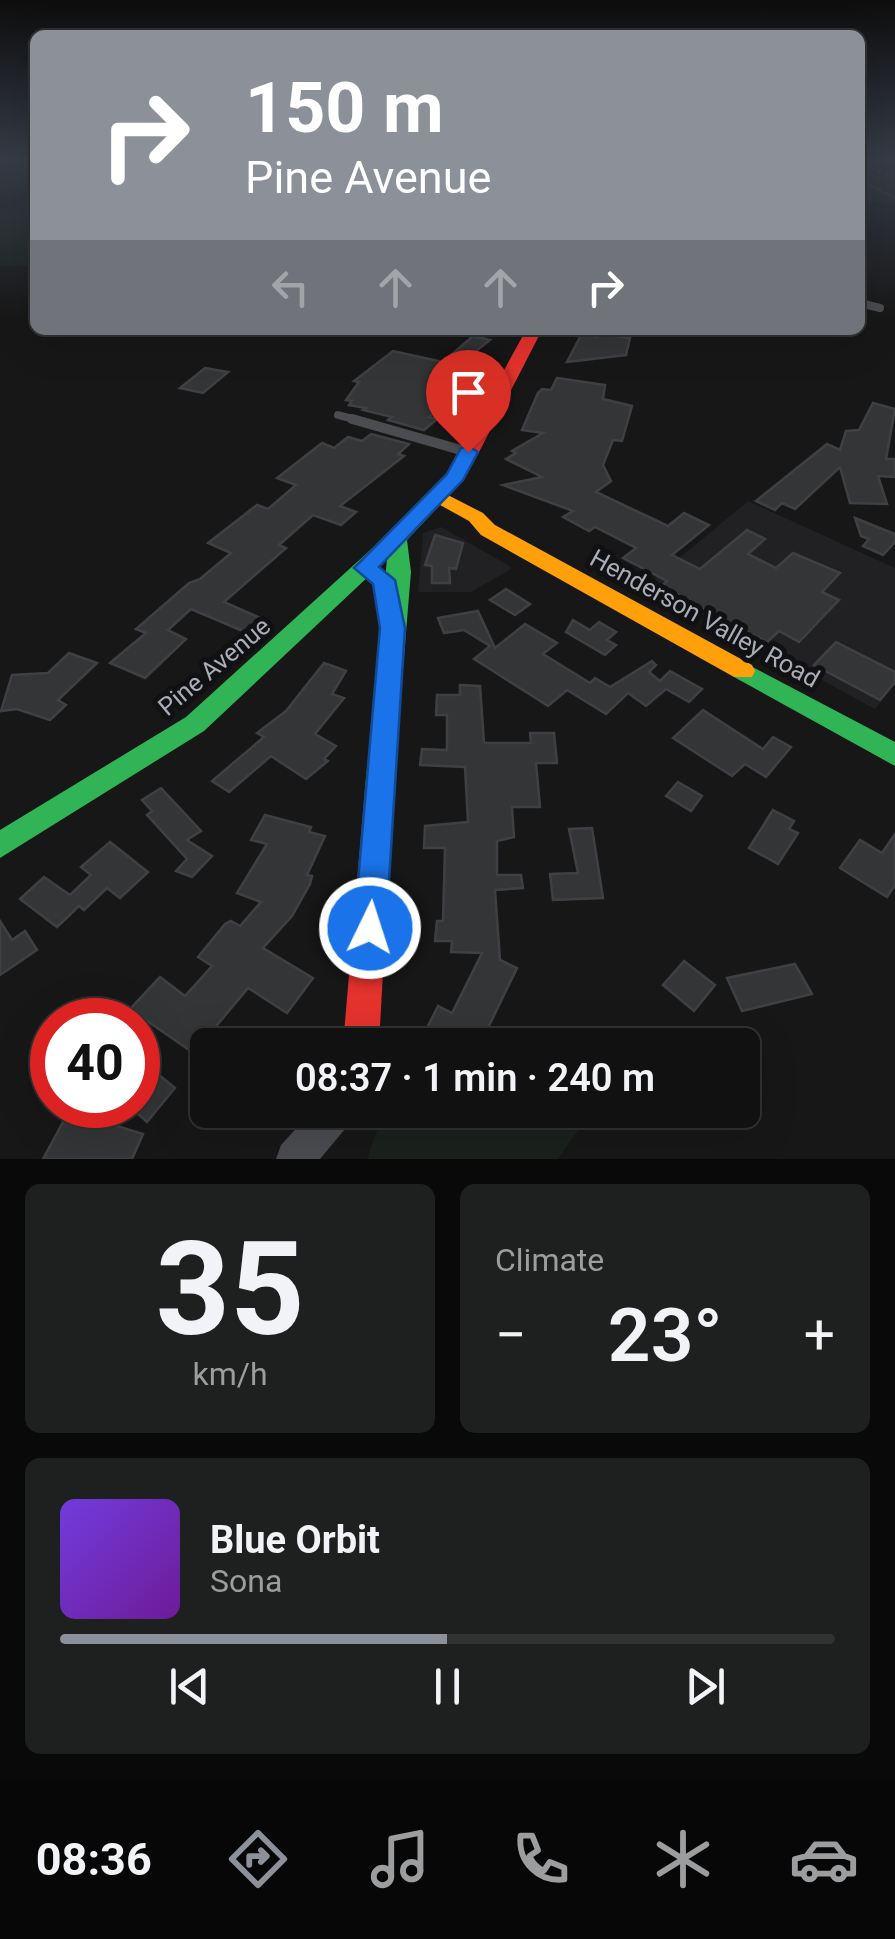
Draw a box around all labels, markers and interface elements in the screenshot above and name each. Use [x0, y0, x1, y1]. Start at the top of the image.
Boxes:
text: 150 m [245, 67, 444, 149]
icon: right [80, 70, 210, 200]
text: Pine Avenue [245, 151, 491, 204]
icon: left [263, 260, 318, 315]
icon: ahead [368, 260, 423, 315]
icon: ahead [473, 260, 528, 315]
icon: right [578, 260, 633, 315]
pin [426, 350, 511, 453]
icon: arrive [441, 365, 496, 420]
street label: Henderson Valley Road [585, 543, 824, 694]
street label: Pine Avenue [153, 611, 276, 721]
position arrow [318, 876, 422, 980]
speed limit sign: 40 [30, 998, 160, 1128]
text: 08:37 · 1 min · 240 m [295, 1056, 655, 1100]
text: 35 [155, 1213, 305, 1366]
text: Climate [495, 1241, 604, 1279]
text: 23° [608, 1291, 722, 1379]
text: − [495, 1303, 526, 1367]
text: + [804, 1303, 835, 1367]
text: km/h [192, 1355, 268, 1393]
text: Blue Orbit [210, 1518, 380, 1562]
text: Sona [210, 1562, 282, 1600]
icon: previous [162, 1659, 217, 1714]
icon: pause [420, 1659, 475, 1714]
icon: next [678, 1659, 733, 1714]
icon: directions [223, 1824, 293, 1894]
icon: music [365, 1824, 435, 1894]
icon: phone [506, 1824, 576, 1894]
icon: climate [648, 1824, 718, 1894]
icon: car [789, 1824, 859, 1894]
text: 08:36 [36, 1833, 152, 1886]

